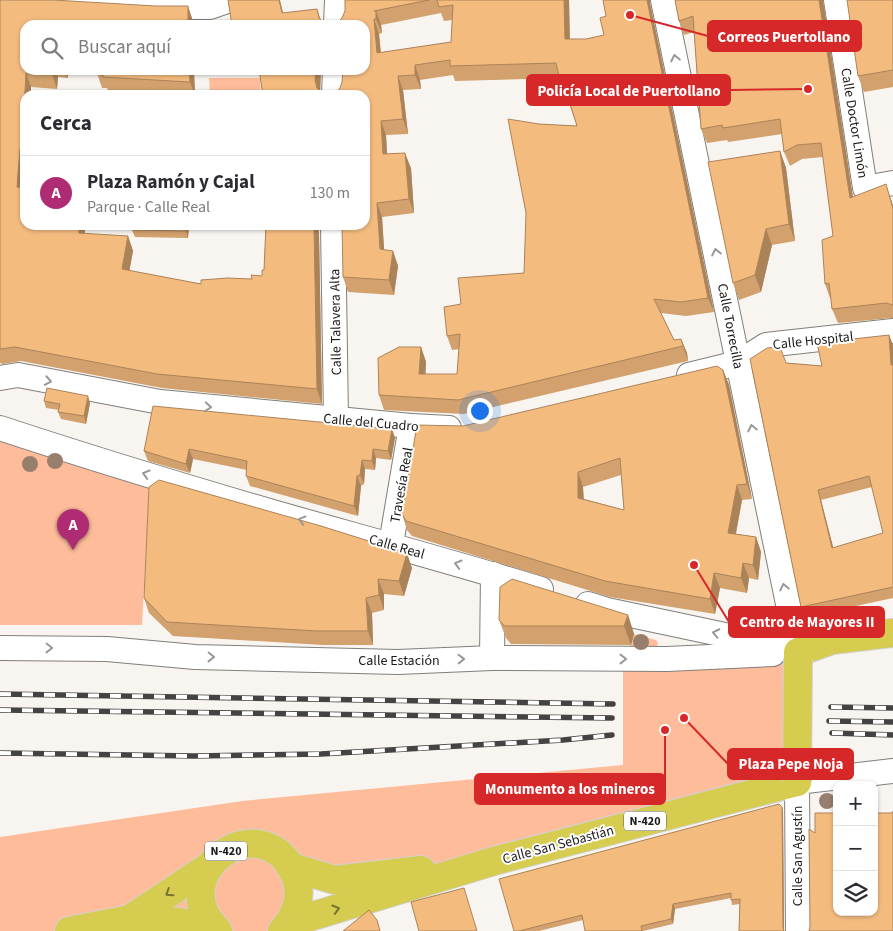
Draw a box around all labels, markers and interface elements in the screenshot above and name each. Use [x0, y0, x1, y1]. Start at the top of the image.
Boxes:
search box [20, 20, 370, 75]
callout: Correos Puertollano [708, 21, 861, 51]
text: Correos Puertollano [718, 27, 850, 48]
icon: search [38, 34, 66, 62]
text: Buscar aquí [78, 34, 171, 61]
one-way arrow [670, 54, 681, 63]
street label: Calle Doctor Limón [835, 67, 873, 180]
callout: Policía Local de Puertollano [527, 75, 730, 105]
text: Policía Local de Puertollano [537, 81, 721, 102]
text: Cerca [40, 108, 92, 138]
text: Plaza Ramón y Cajal [87, 169, 255, 196]
text: A [51, 182, 61, 204]
text: 130 m [310, 182, 350, 204]
text: Parque · Calle Real [87, 196, 210, 218]
one-way arrow [711, 247, 722, 256]
street label: Calle Talavera Alta [325, 269, 347, 375]
street label: Calle Torrecilla [712, 282, 748, 371]
street label: Calle Hospital [772, 327, 855, 355]
one-way arrow [44, 376, 52, 386]
your location [467, 398, 493, 424]
one-way arrow [205, 401, 213, 412]
street label: Calle del Cuadro [322, 409, 419, 437]
one-way arrow [747, 424, 757, 432]
street label: Travesía Real [386, 445, 419, 524]
one-way arrow [142, 469, 151, 479]
pin: A [57, 509, 89, 550]
one-way arrow [298, 515, 306, 525]
street label: Calle Real [367, 529, 427, 565]
one-way arrow [455, 559, 463, 569]
one-way arrow [780, 583, 790, 592]
callout: Centro de Mayores II [729, 607, 884, 637]
text: Centro de Mayores II [740, 612, 874, 633]
one-way arrow [712, 628, 721, 639]
one-way arrow [45, 643, 53, 653]
street label: Calle Estación [358, 651, 440, 671]
one-way arrow [207, 652, 215, 663]
one-way arrow [457, 654, 465, 665]
one-way arrow [620, 654, 627, 664]
callout: Plaza Pepe Noja [728, 749, 853, 779]
text: Plaza Pepe Noja [739, 754, 844, 775]
callout: Monumento a los mineros [475, 774, 665, 804]
text: Monumento a los mineros [485, 779, 655, 800]
map controls [833, 781, 878, 916]
button: + [833, 781, 878, 826]
street label: Calle San Agustín [788, 806, 808, 906]
road number: N-420 [624, 811, 666, 830]
street label: Calle San Sebastián [500, 820, 616, 869]
button: − [833, 826, 878, 871]
road number: N-420 [205, 841, 247, 860]
button: layers [833, 871, 878, 916]
one-way arrow [165, 887, 175, 896]
one-way arrow [332, 904, 340, 914]

